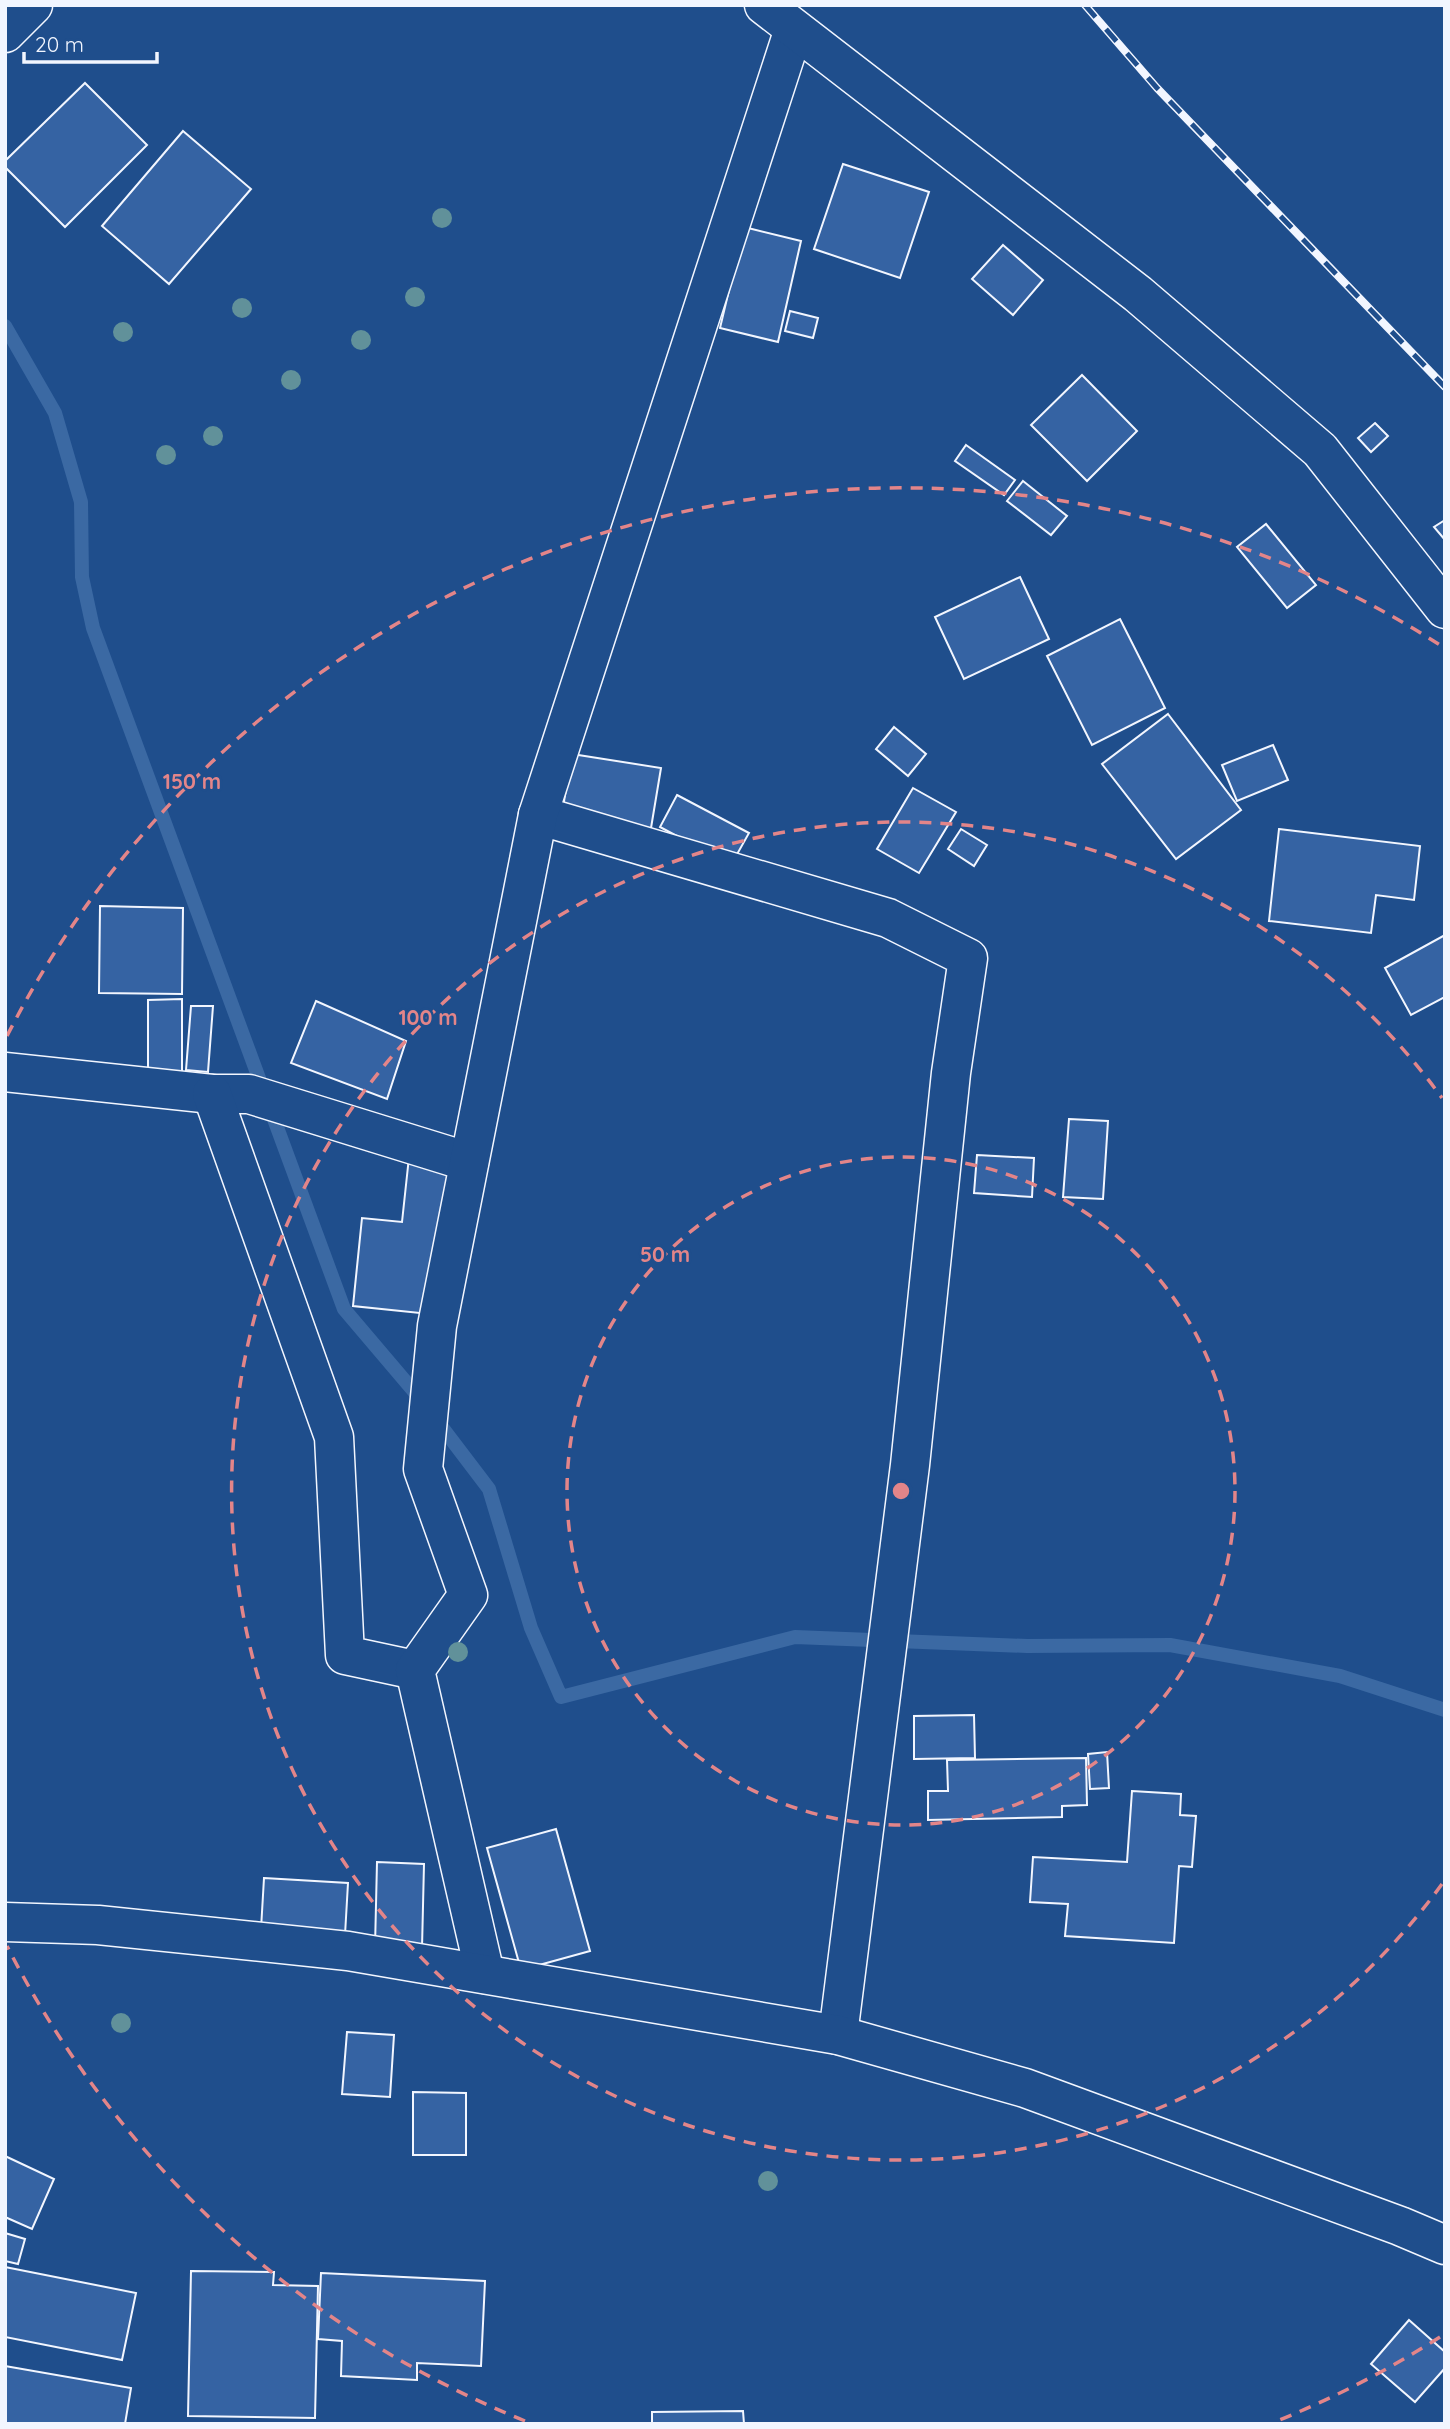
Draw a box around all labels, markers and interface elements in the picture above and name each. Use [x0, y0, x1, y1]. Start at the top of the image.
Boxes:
scale bar [24, 21, 158, 65]
text: 20 m [35, 31, 84, 57]
text: 150 m [163, 768, 221, 794]
text: 100 m [398, 1004, 458, 1030]
text: 50 m [640, 1241, 690, 1267]
centre of rings [889, 1479, 913, 1503]

